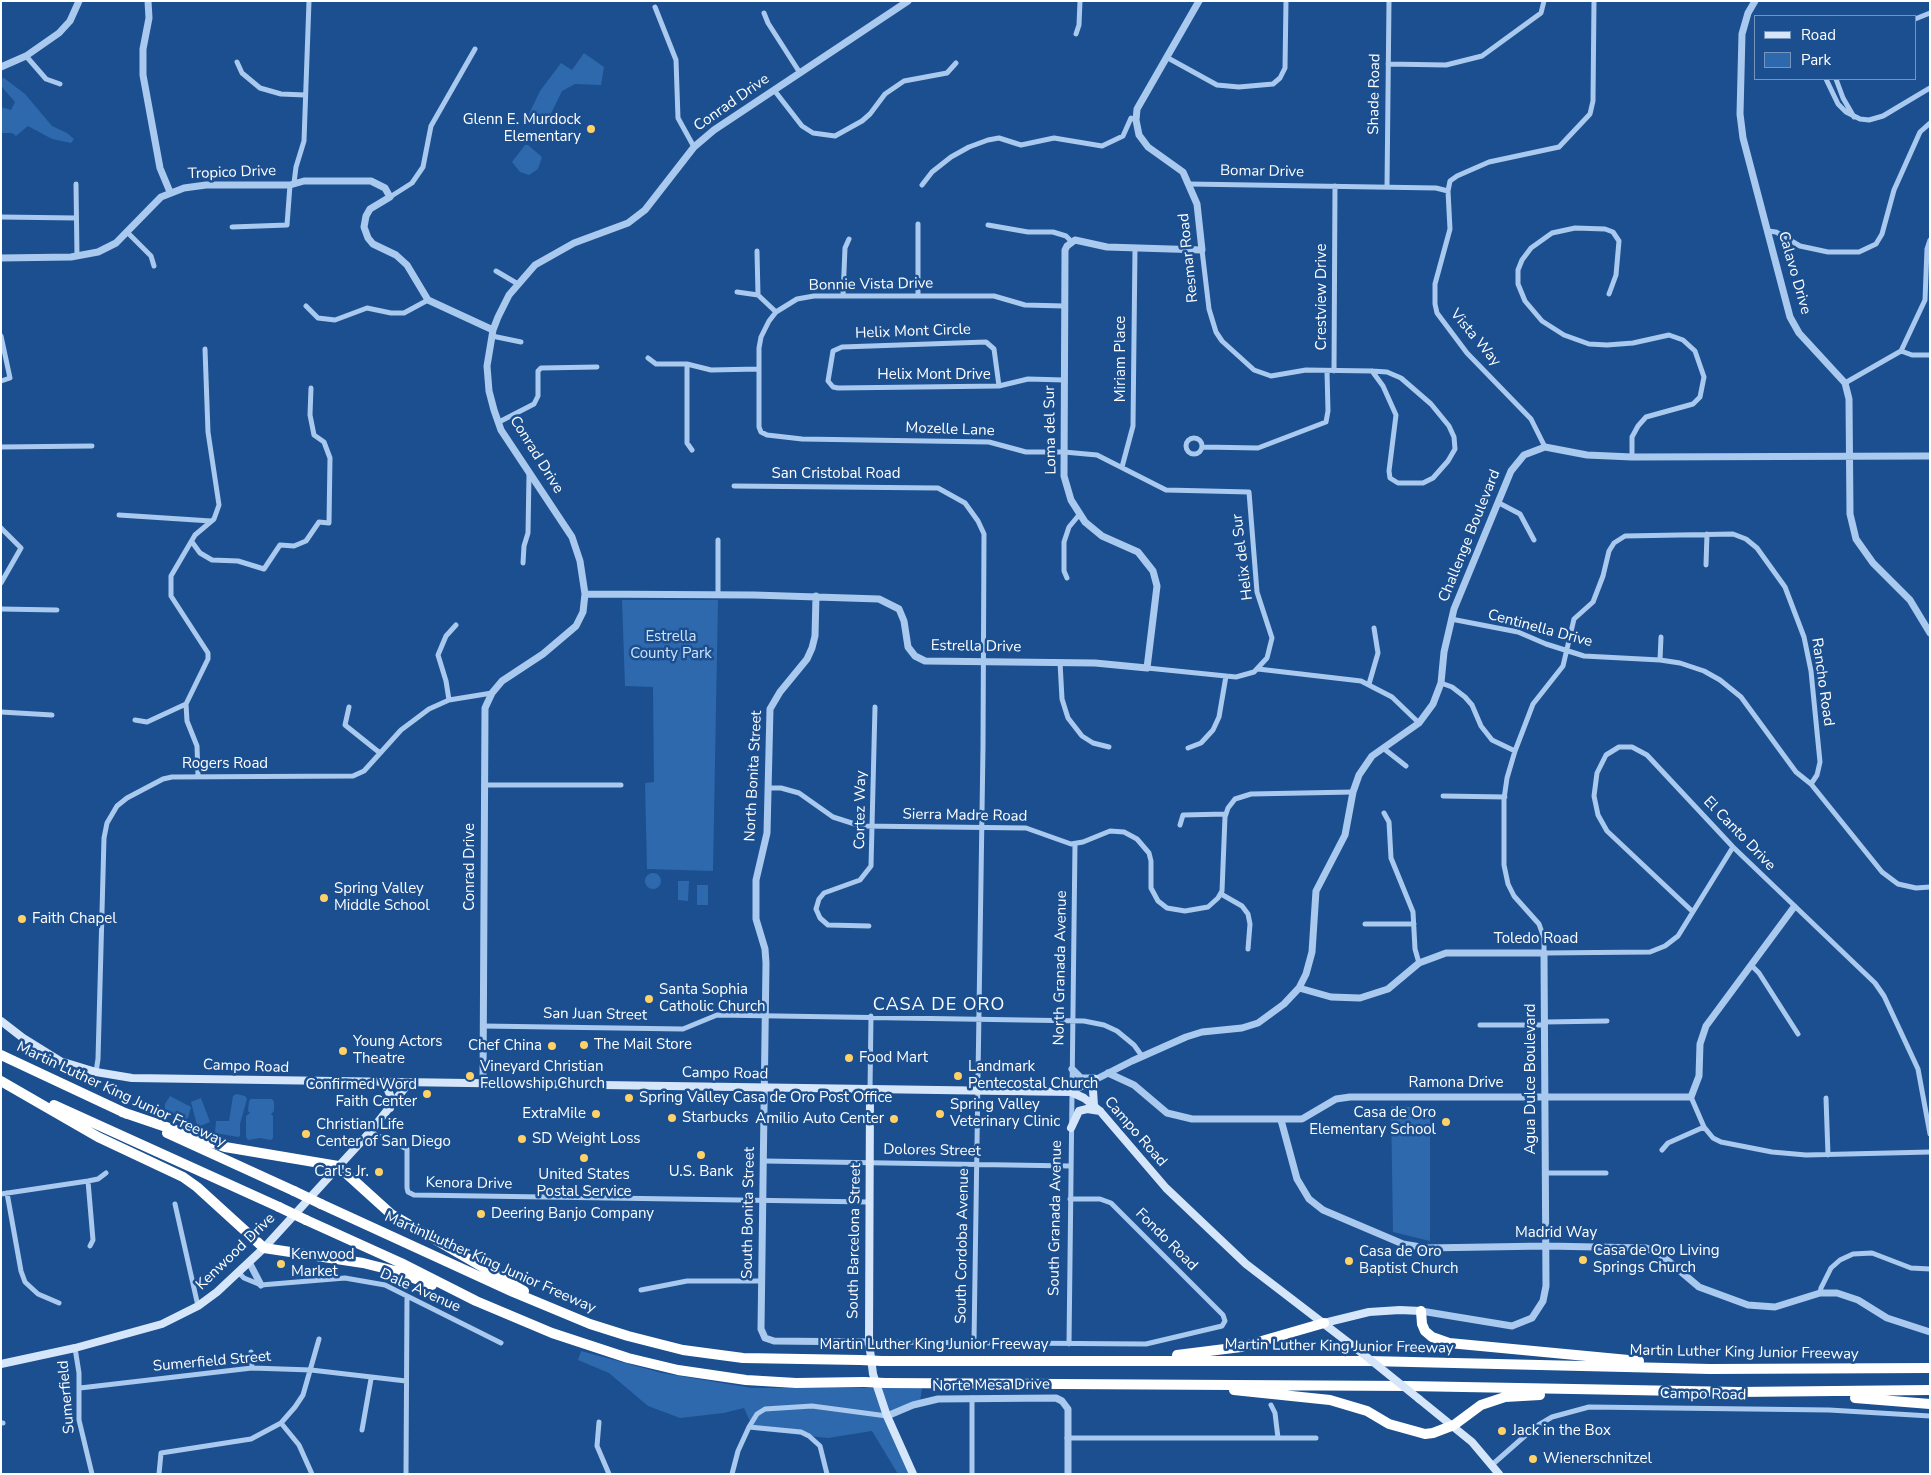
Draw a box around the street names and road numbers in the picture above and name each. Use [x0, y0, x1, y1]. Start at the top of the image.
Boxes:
street label: Shade Road [1365, 53, 1385, 135]
street label: Conrad Drive [691, 70, 773, 136]
street label: Tropico Drive [188, 162, 276, 184]
street label: Bomar Drive [1220, 162, 1304, 182]
street label: Resmar Road [1175, 212, 1203, 304]
street label: Calavo Drive [1774, 229, 1814, 317]
street label: Crestview Drive [1313, 244, 1331, 350]
street label: Bonnie Vista Drive [809, 275, 933, 295]
street label: Vista Way [1446, 306, 1504, 370]
street label: Miriam Place [1112, 316, 1130, 402]
street label: Helix Mont Circle [855, 321, 971, 343]
street label: Helix Mont Drive [877, 366, 991, 384]
street label: Loma del Sur [1041, 385, 1061, 475]
street label: Conrad Drive [505, 413, 567, 497]
street label: Mozelle Lane [905, 419, 995, 441]
street label: San Cristobal Road [771, 465, 901, 483]
street label: Challenge Boulevard [1435, 467, 1505, 605]
street label: Helix del Sur [1229, 513, 1257, 601]
street label: Centinella Drive [1486, 606, 1594, 652]
street label: Estrella Drive [931, 637, 1021, 657]
street label: Rancho Road [1807, 637, 1837, 727]
street label: North Bonita Street [742, 710, 766, 842]
street label: Rogers Road [182, 755, 268, 773]
street label: Cortez Way [851, 770, 871, 850]
street label: El Canto Drive [1699, 793, 1779, 875]
street label: Sierra Madre Road [903, 806, 1027, 826]
street label: Conrad Drive [461, 823, 479, 911]
street label: North Granada Avenue [1051, 890, 1071, 1046]
street label: Toledo Road [1494, 930, 1578, 948]
street label: Agua Dulce Boulevard [1522, 1003, 1540, 1155]
street label: San Juan Street [543, 1005, 647, 1025]
street label: Martin Luther King Junior Freeway [13, 1038, 229, 1152]
street label: Campo Road [202, 1056, 290, 1078]
street label: Campo Road [682, 1064, 768, 1084]
street label: Ramona Drive [1408, 1074, 1504, 1092]
street label: Campo Road [1100, 1093, 1170, 1171]
street label: South Granada Avenue [1046, 1140, 1066, 1296]
street label: Dolores Street [883, 1141, 981, 1161]
street label: South Bonita Street [739, 1147, 759, 1279]
street label: South Barcelona Street [845, 1163, 865, 1319]
street label: South Cordoba Avenue [953, 1168, 973, 1324]
street label: Kenora Drive [425, 1174, 513, 1194]
street label: Fondo Road [1131, 1205, 1201, 1275]
street label: Martin Luther King Junior Freeway [382, 1208, 598, 1318]
street label: Kenwood Drive [193, 1210, 279, 1294]
street label: Madrid Way [1515, 1224, 1597, 1242]
street label: Dale Avenue [377, 1265, 463, 1317]
street label: Martin Luther King Junior Freeway [819, 1336, 1049, 1354]
street label: Martin Luther King Junior Freeway [1224, 1336, 1454, 1358]
street label: Martin Luther King Junior Freeway [1629, 1342, 1859, 1364]
street label: Sumerfield Street [152, 1348, 272, 1376]
street label: Sumerfield [55, 1360, 79, 1434]
street label: Norte Mesa Drive [932, 1376, 1050, 1396]
street label: Campo Road [1660, 1385, 1746, 1405]

